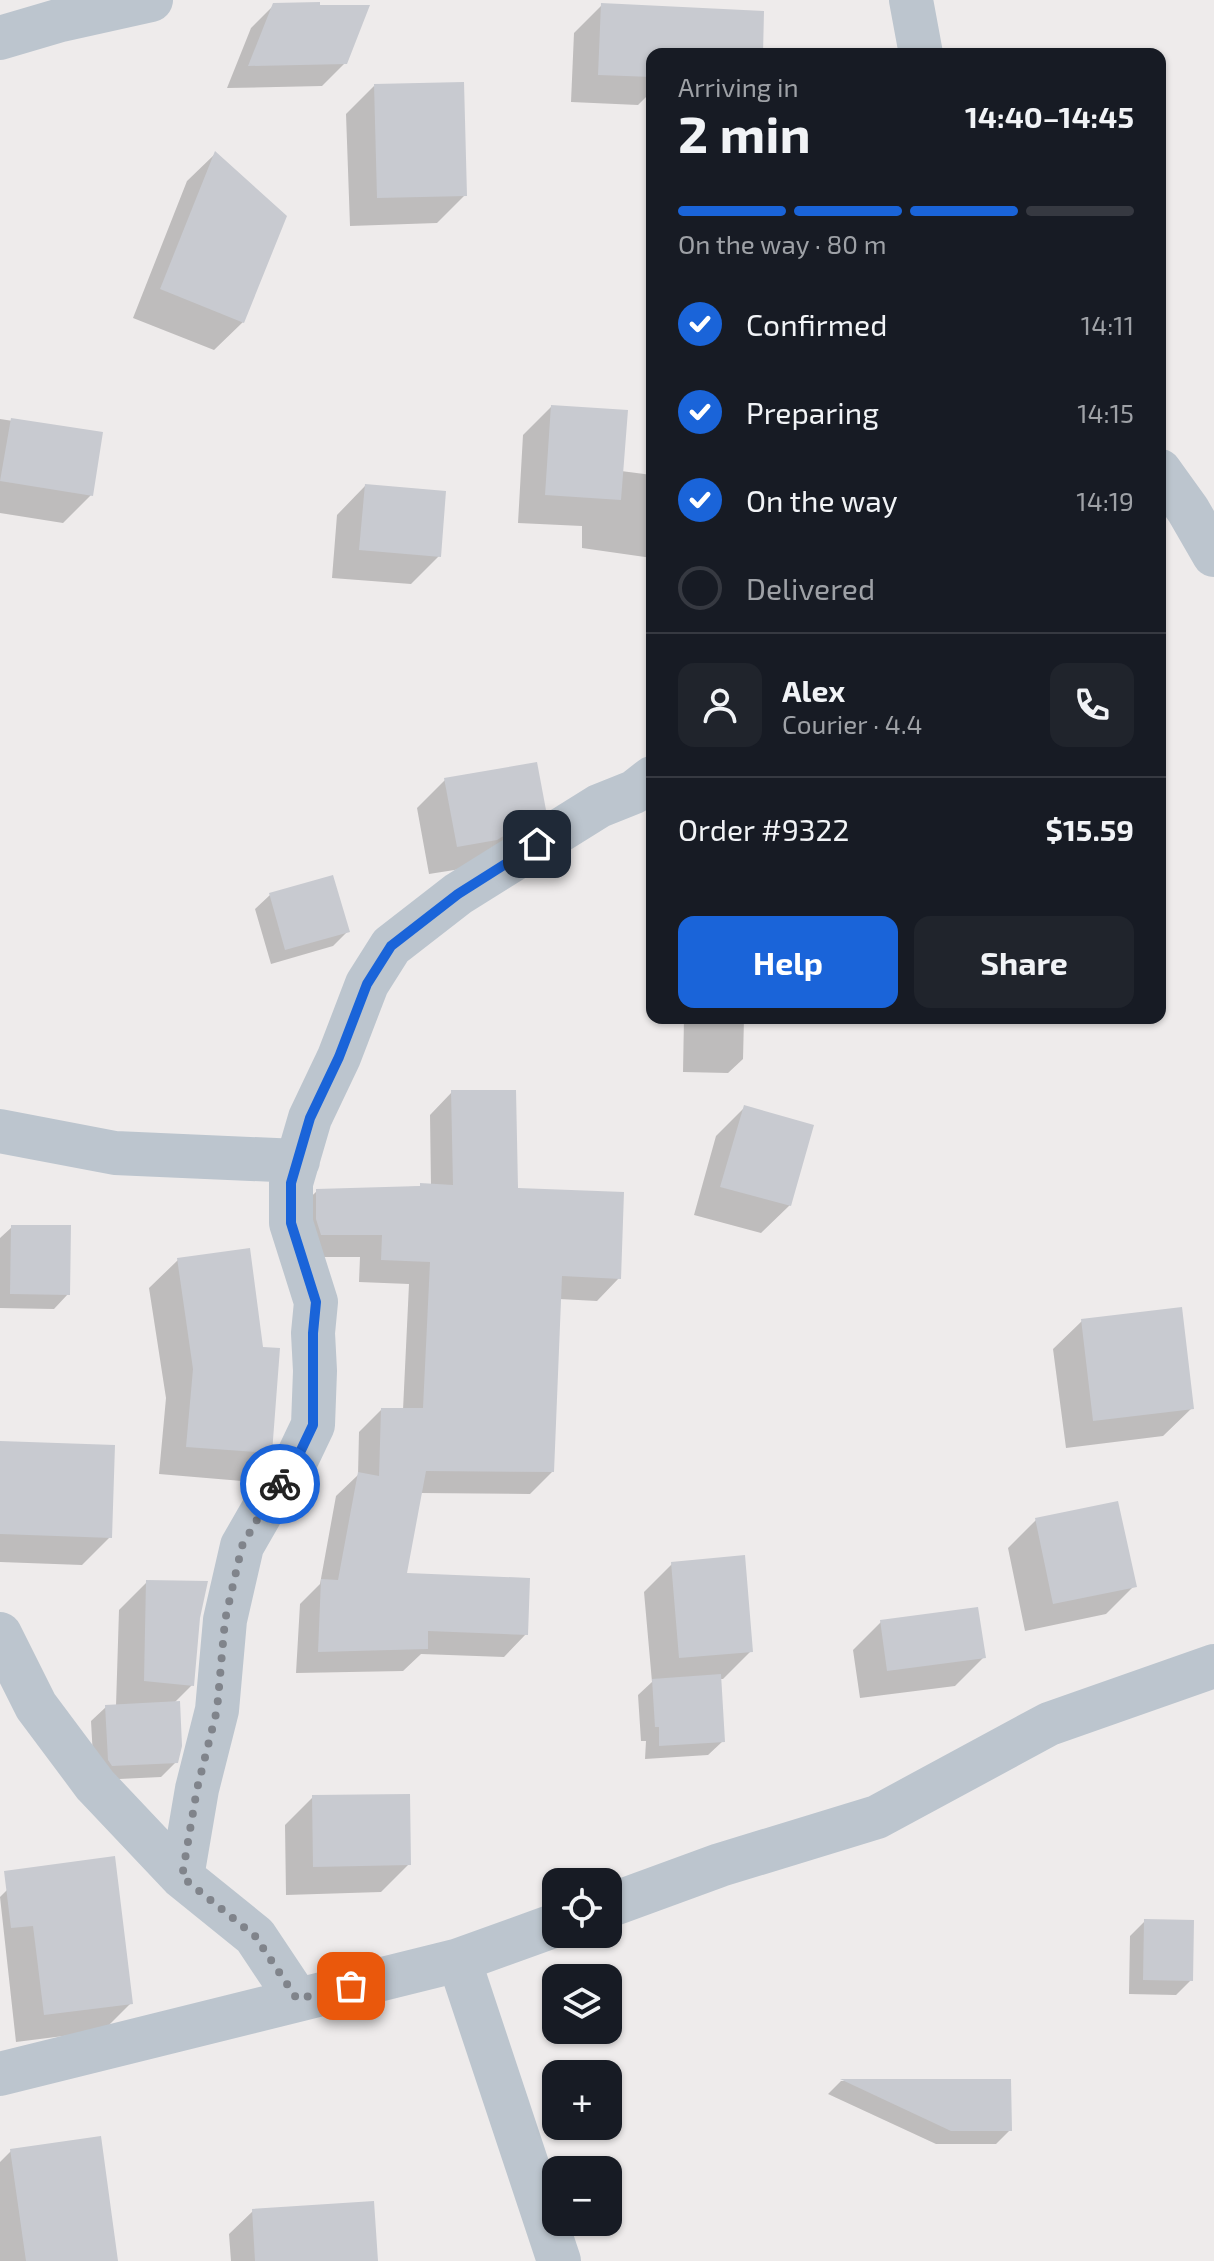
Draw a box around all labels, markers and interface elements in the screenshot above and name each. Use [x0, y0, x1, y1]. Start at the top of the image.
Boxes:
text: Arriving in [678, 71, 799, 102]
text: 14:40–14:45 [965, 98, 1134, 134]
text: 2 min [678, 101, 811, 163]
text: On the way · 80 m [678, 228, 887, 259]
icon: check [678, 302, 722, 346]
text: Confirmed [746, 306, 887, 342]
text: 14:11 [1081, 309, 1134, 340]
icon: check [678, 390, 722, 434]
text: Preparing [746, 394, 879, 430]
text: 14:15 [1077, 397, 1134, 428]
icon: check [678, 478, 722, 522]
text: On the way [746, 482, 898, 518]
text: 14:19 [1076, 485, 1134, 516]
text: Delivered [746, 570, 875, 606]
button: person [678, 663, 762, 747]
button: phone [1050, 663, 1134, 747]
text: Alex [782, 672, 845, 708]
text: Courier · 4.4 [782, 708, 923, 739]
pin [503, 810, 571, 878]
text: Order #9322 [678, 811, 849, 847]
text: $15.59 [1046, 811, 1134, 847]
icon: home [515, 822, 559, 866]
button: Help [678, 916, 898, 1008]
button: Share [914, 916, 1134, 1008]
courier [240, 1444, 320, 1524]
icon: bike [258, 1462, 302, 1506]
map controls [542, 1868, 622, 2236]
button: locate [542, 1868, 622, 1948]
pin [317, 1952, 385, 2020]
icon: bag [329, 1964, 373, 2008]
button: layers [542, 1964, 622, 2044]
button: + [542, 2060, 622, 2140]
button: − [542, 2156, 622, 2236]

